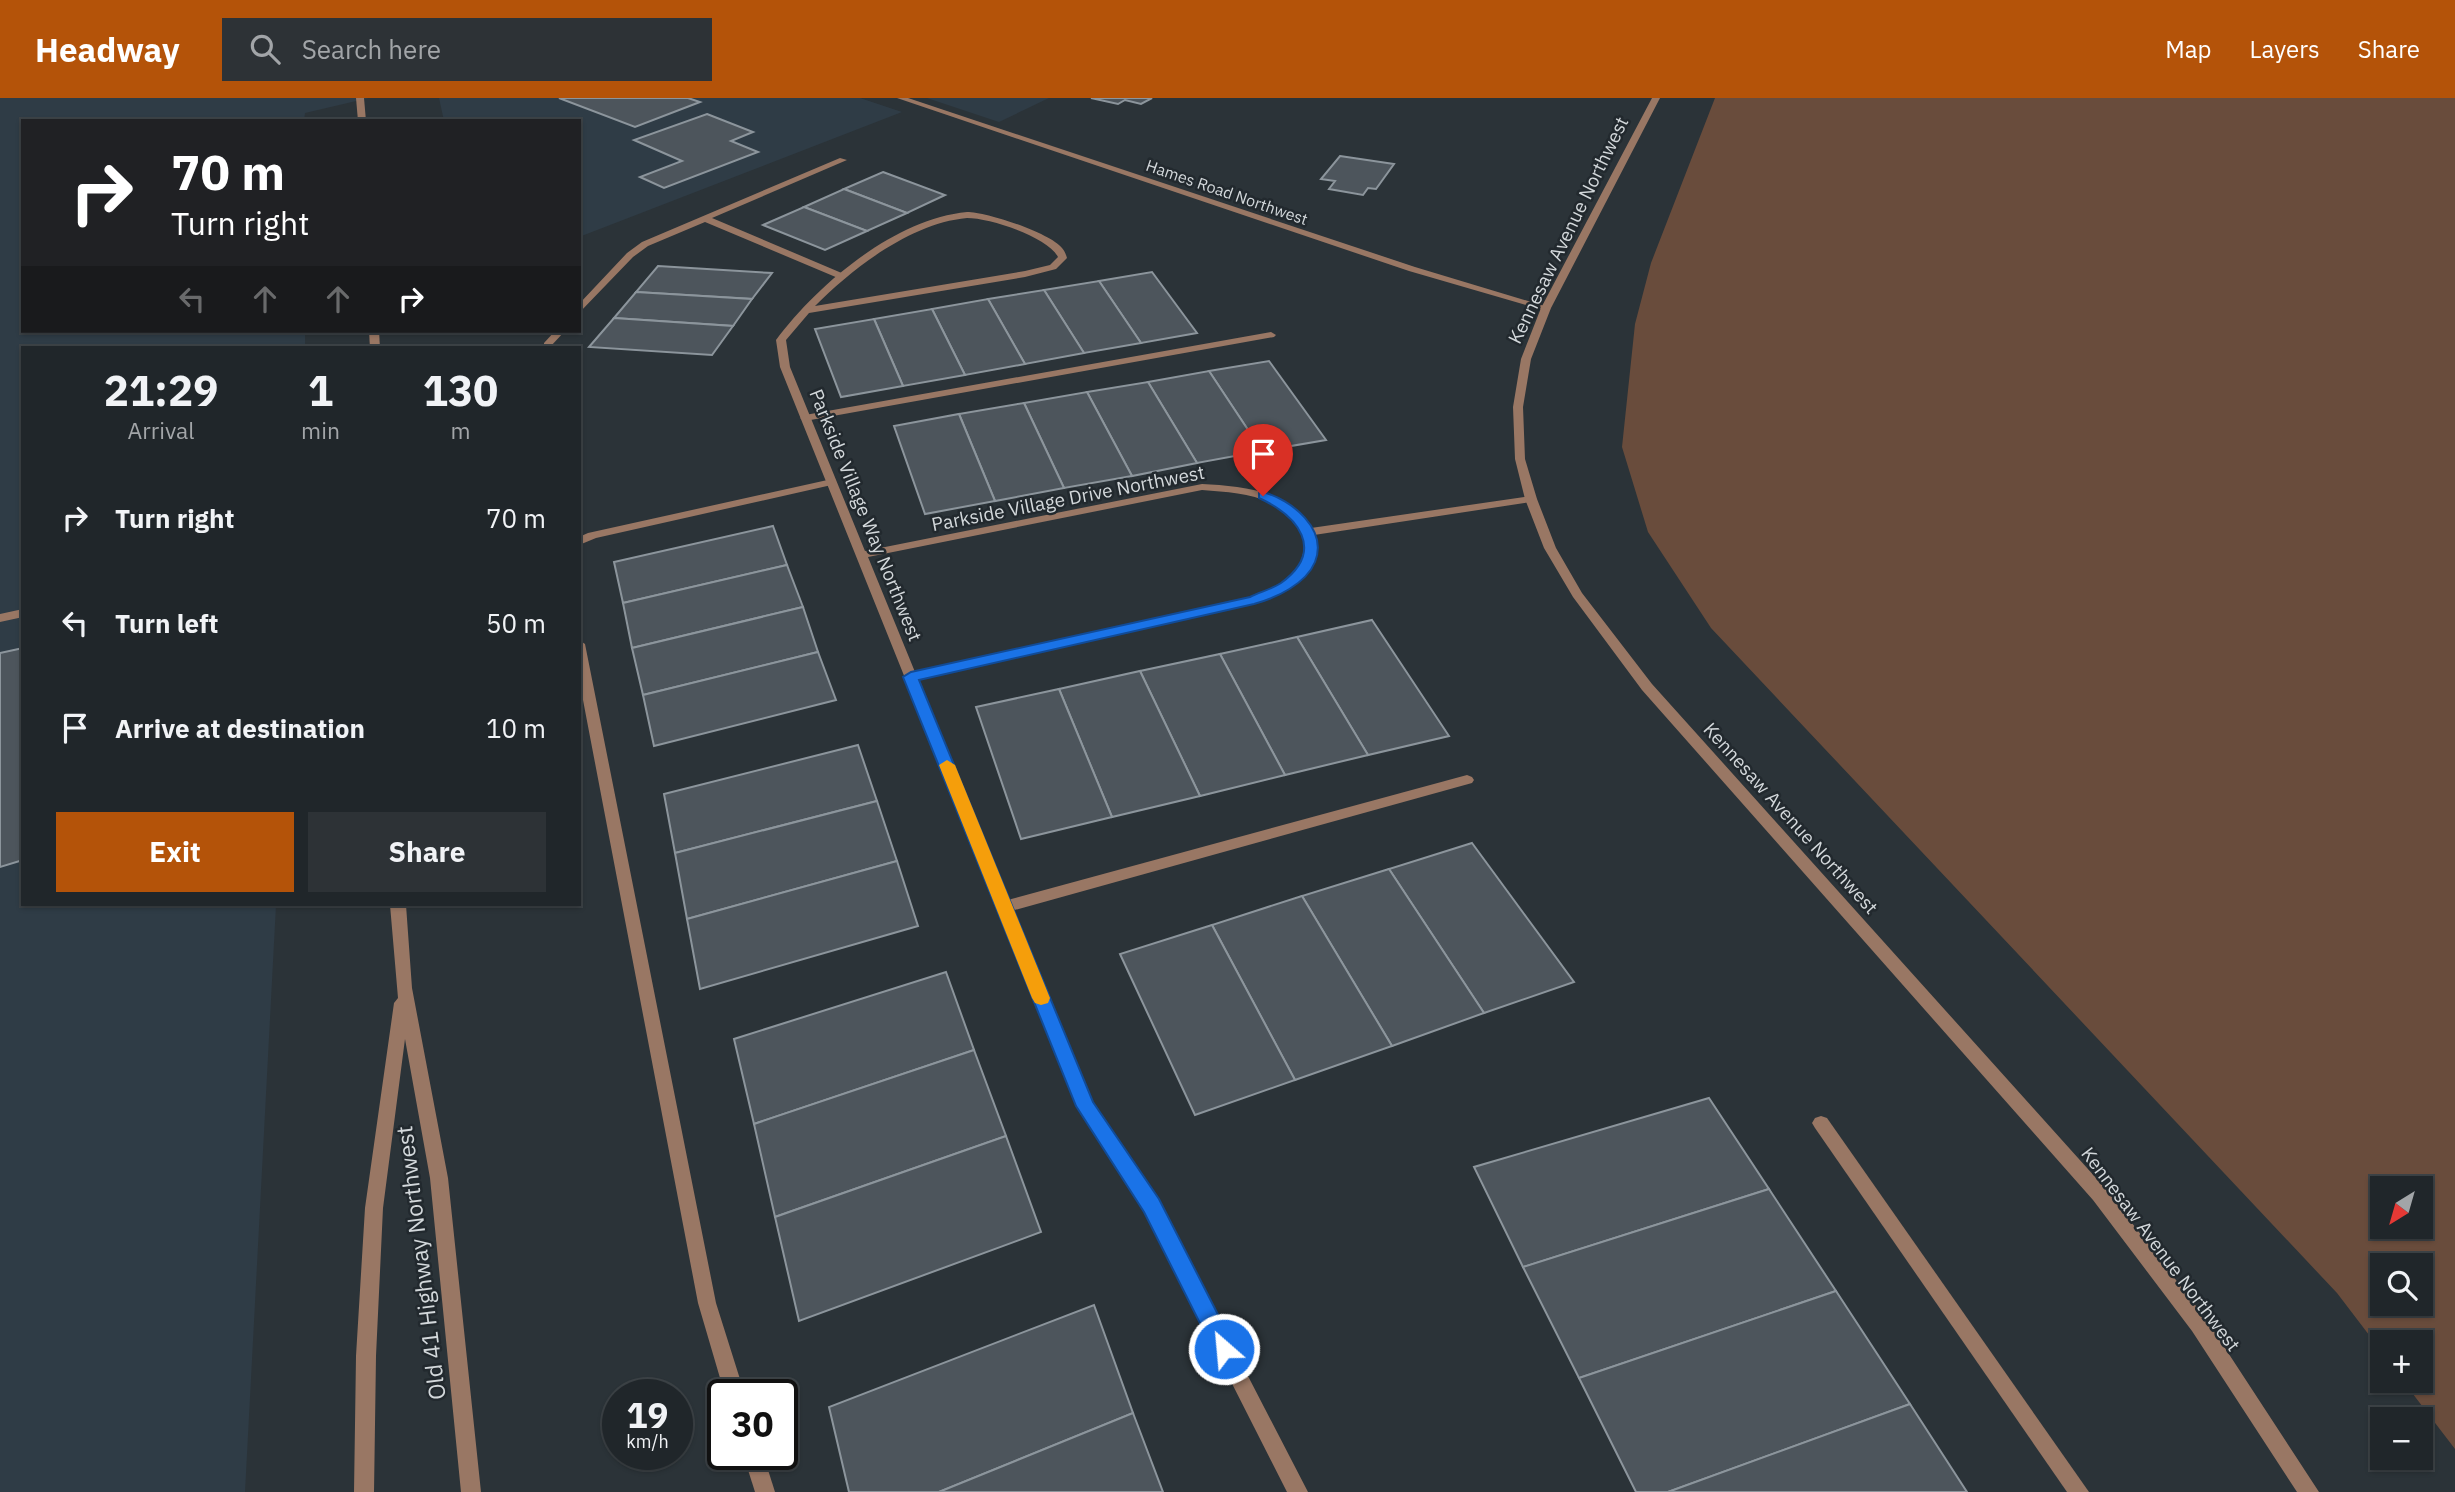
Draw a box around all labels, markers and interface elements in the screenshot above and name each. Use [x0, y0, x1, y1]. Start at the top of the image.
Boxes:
search box [222, 18, 712, 81]
text: Headway [35, 28, 180, 71]
icon: search [246, 30, 284, 68]
text: Search here [302, 32, 441, 66]
text: Map [2165, 33, 2212, 65]
text: Layers [2250, 33, 2320, 65]
text: Share [2358, 33, 2420, 65]
street label: Kennesaw Avenue Northwest [1503, 113, 1633, 347]
text: 70 m [171, 140, 285, 203]
icon: right [56, 147, 147, 238]
street label: Hames Road Northwest [1143, 155, 1311, 229]
text: Turn right [171, 202, 309, 244]
icon: left [173, 280, 211, 318]
icon: ahead [246, 280, 284, 318]
icon: ahead [319, 280, 357, 318]
icon: right [392, 280, 430, 318]
text: 21:29 [104, 363, 218, 418]
text: 1 [308, 363, 333, 418]
text: 130 [423, 363, 498, 418]
street label: Parkside Village Way Northwest [804, 385, 928, 645]
text: Arrival [128, 415, 195, 445]
text: min [301, 415, 340, 445]
text: m [450, 415, 471, 445]
pin [1233, 424, 1293, 496]
icon: arrive [1244, 435, 1282, 473]
street label: Parkside Village Drive Northwest [929, 460, 1207, 536]
icon: right [56, 499, 94, 537]
text: Turn right [115, 501, 234, 535]
text: 70 m [486, 501, 546, 535]
icon: left [56, 604, 94, 642]
text: Turn left [115, 606, 218, 640]
text: 50 m [486, 606, 546, 640]
icon: arrive [56, 709, 94, 747]
text: Arrive at destination [115, 711, 365, 745]
text: 10 m [486, 711, 546, 745]
street label: Kennesaw Avenue Northwest [1699, 717, 1883, 919]
button: Exit [56, 812, 294, 892]
button: Share [308, 812, 546, 892]
street label: Old 41 Highway Northwest [388, 1124, 452, 1402]
street label: Kennesaw Avenue Northwest [2076, 1142, 2246, 1356]
north arrow [2370, 1176, 2432, 1239]
map controls [2370, 1176, 2433, 1470]
button: search [2370, 1253, 2433, 1316]
position arrow [1187, 1312, 1261, 1386]
button: + [2370, 1330, 2433, 1393]
speed limit sign: 30 [707, 1379, 798, 1470]
text: 19 [626, 1392, 669, 1438]
button: − [2370, 1407, 2433, 1470]
text: km/h [626, 1430, 669, 1453]

